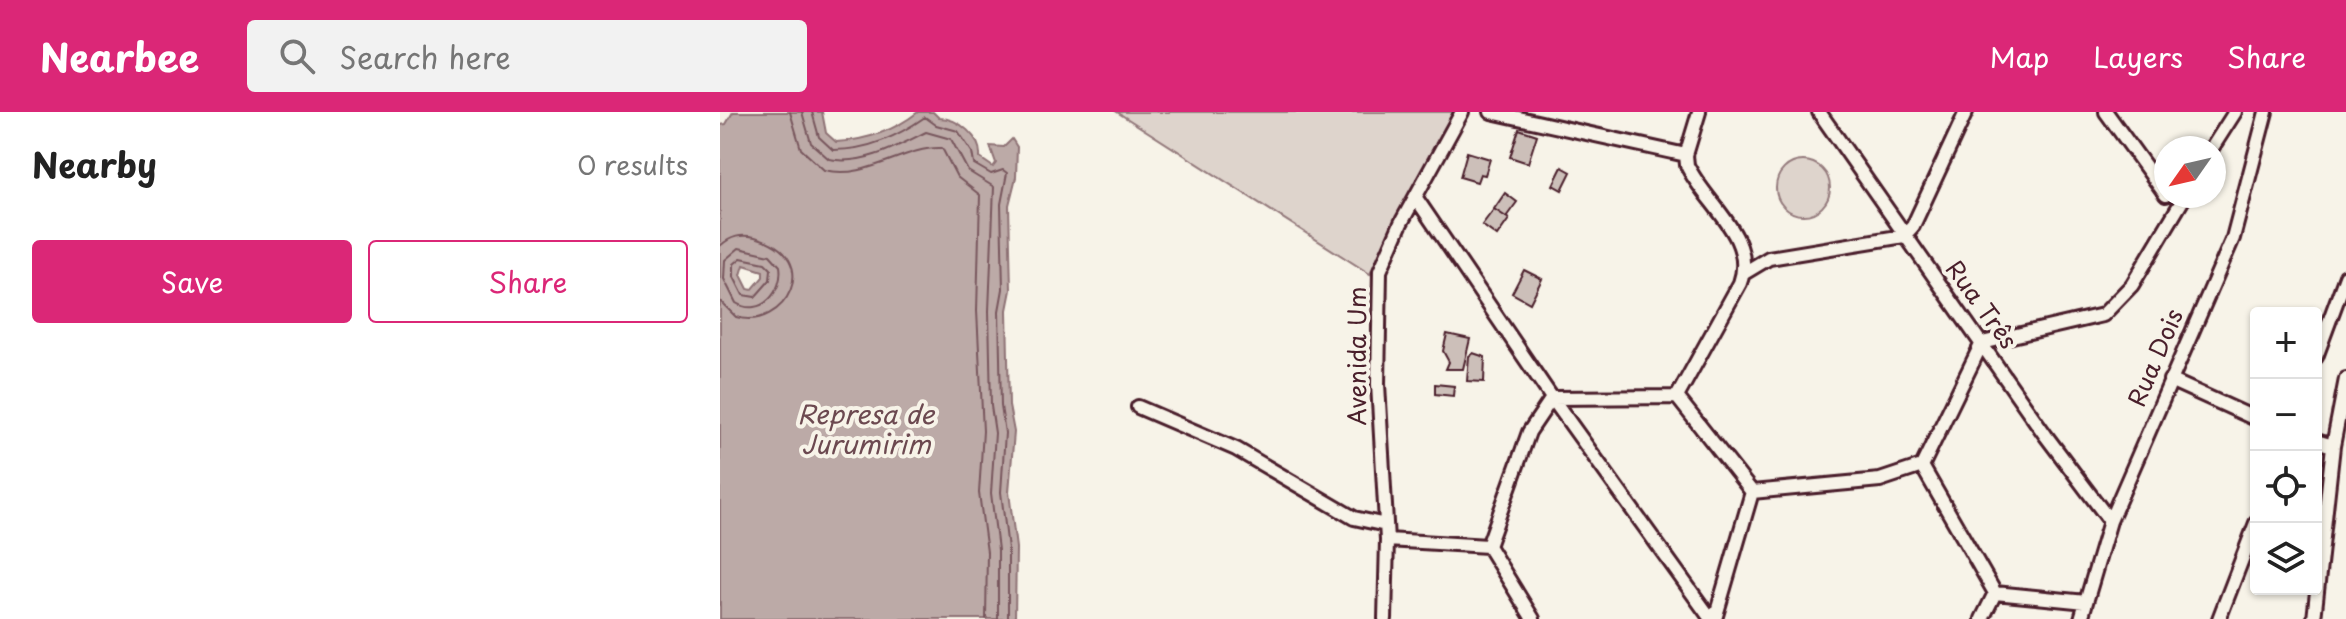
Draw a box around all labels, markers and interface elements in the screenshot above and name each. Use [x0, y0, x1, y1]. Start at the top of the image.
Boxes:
search box [247, 20, 807, 92]
text: Nearbee [40, 28, 199, 85]
icon: search [275, 34, 319, 78]
text: Search here [339, 34, 511, 79]
text: Map [1989, 35, 2049, 78]
text: Layers [2093, 35, 2183, 78]
text: Share [2227, 35, 2306, 78]
north arrow [2154, 136, 2226, 208]
text: Nearby [32, 138, 157, 190]
text: 0 results [577, 145, 688, 184]
button: Save [32, 240, 352, 323]
button: Share [368, 240, 688, 323]
street label: Rua Três [1938, 252, 2027, 356]
street label: Avenida Um [1338, 286, 1374, 426]
street label: Rua Dois [2117, 303, 2191, 412]
map controls [2250, 307, 2322, 595]
button: + [2250, 307, 2322, 379]
button: − [2250, 379, 2322, 451]
water label: Represa de Jurumirim [798, 394, 936, 463]
button: locate [2250, 451, 2322, 523]
button: layers [2250, 523, 2322, 595]

